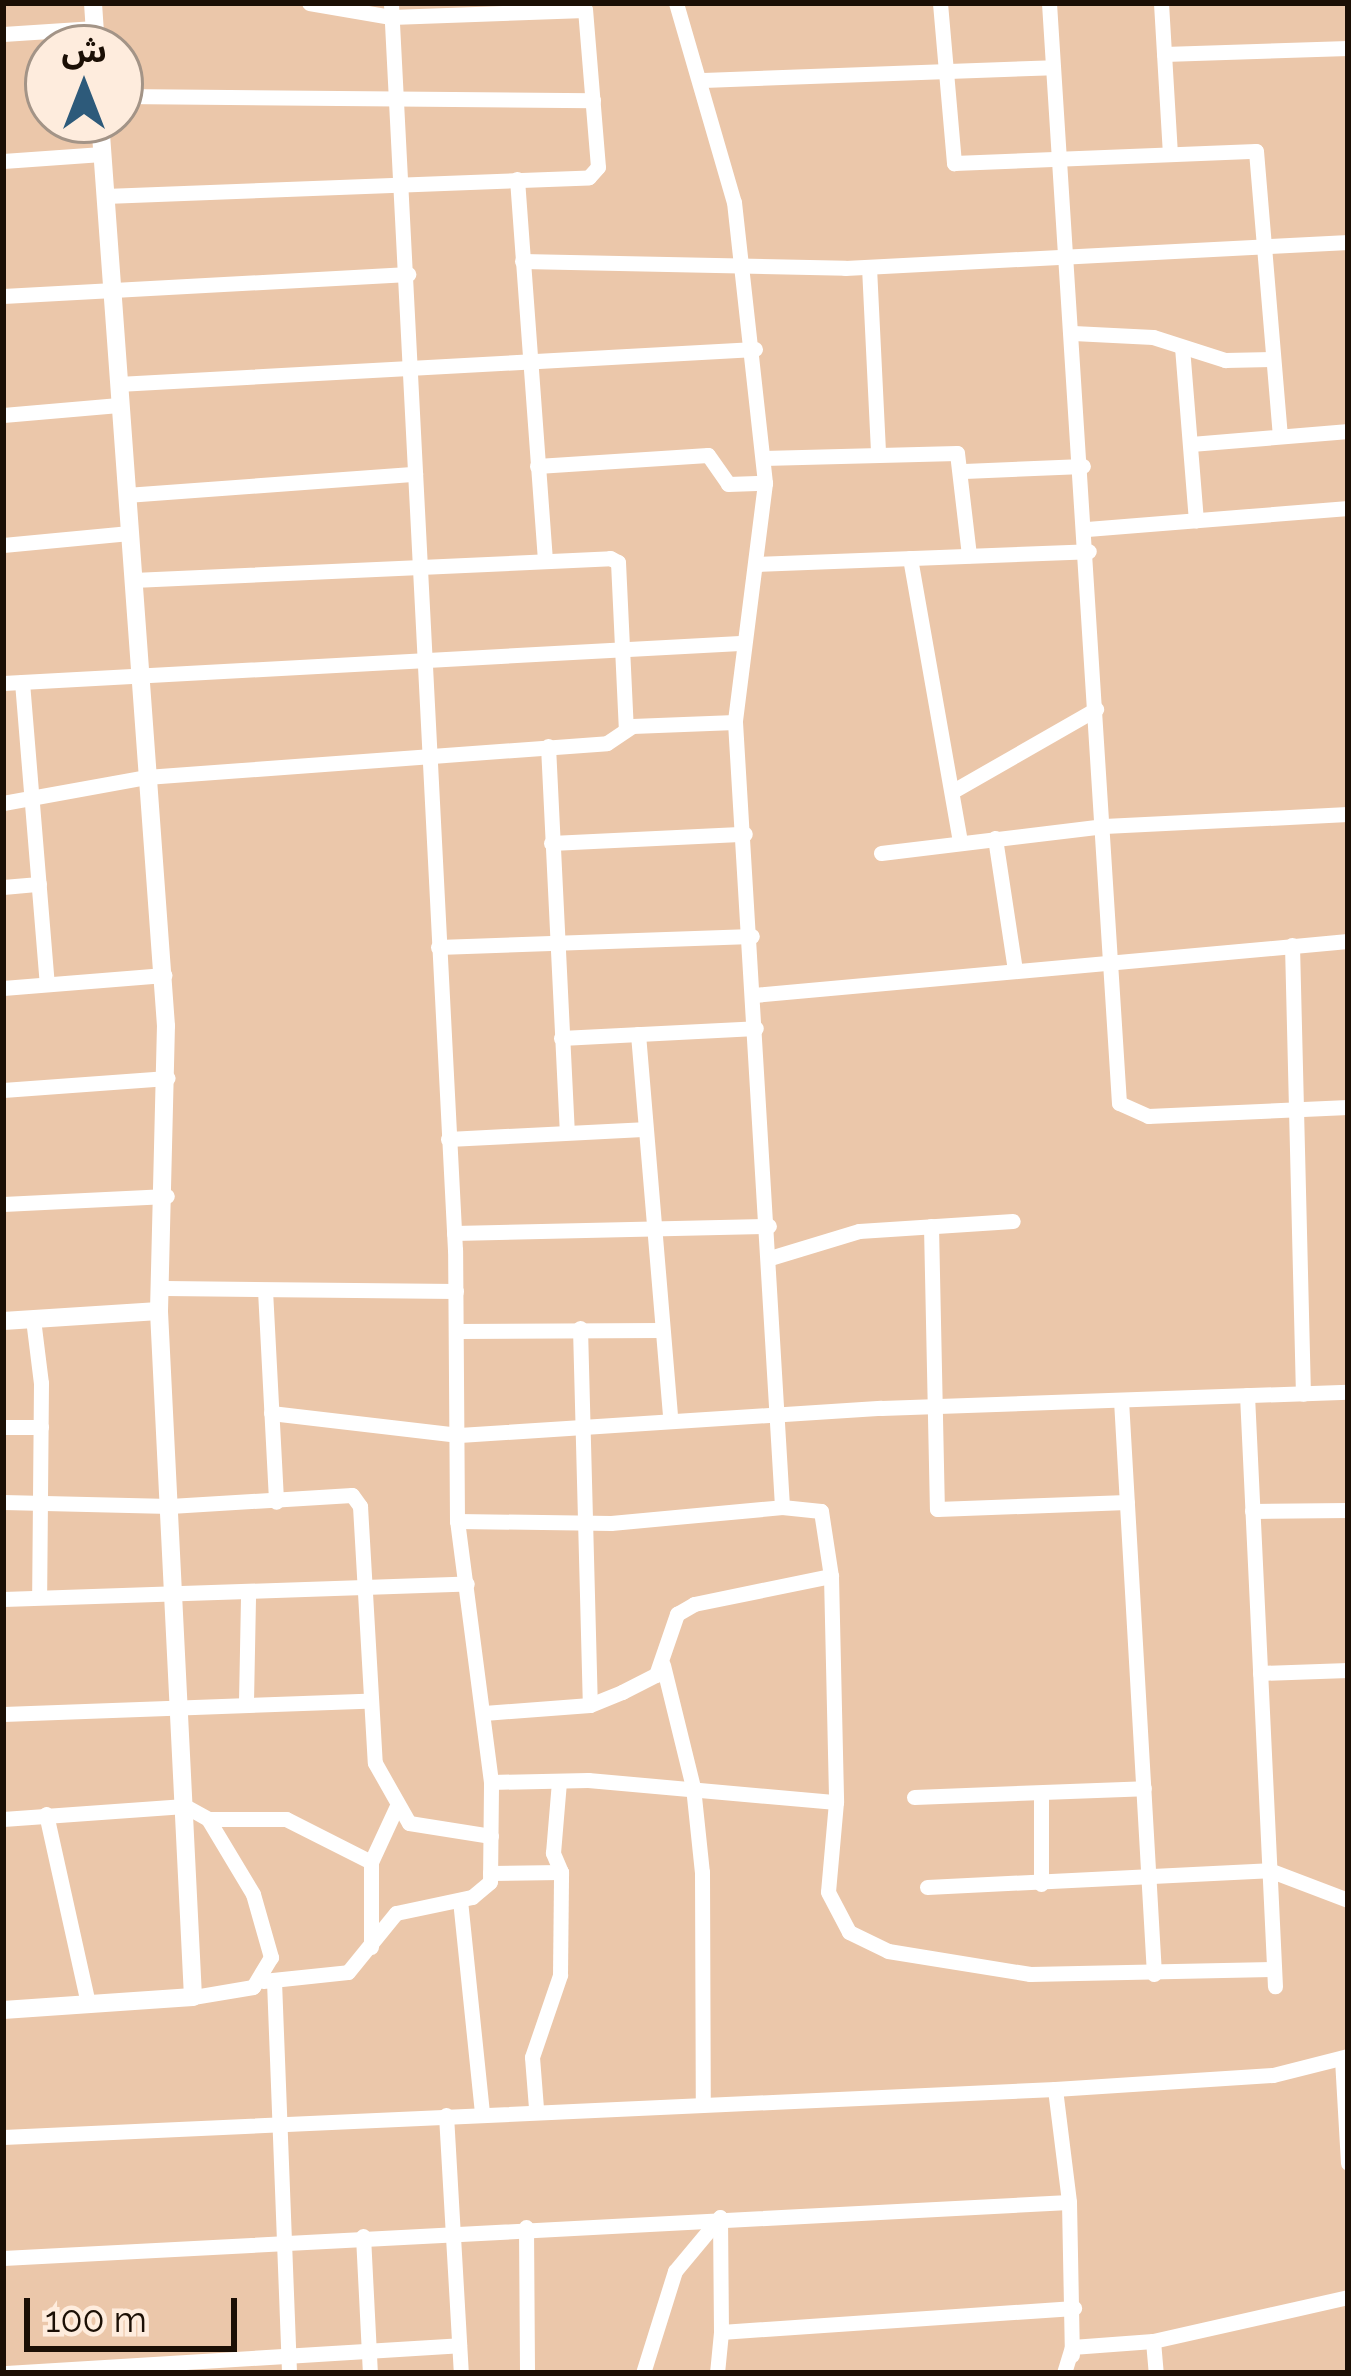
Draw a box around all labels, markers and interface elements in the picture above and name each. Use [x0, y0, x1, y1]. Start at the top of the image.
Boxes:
north arrow [24, 24, 144, 144]
text: ش [61, 31, 107, 70]
scale bar [30, 2274, 243, 2348]
text: 100 m [45, 2298, 147, 2340]

